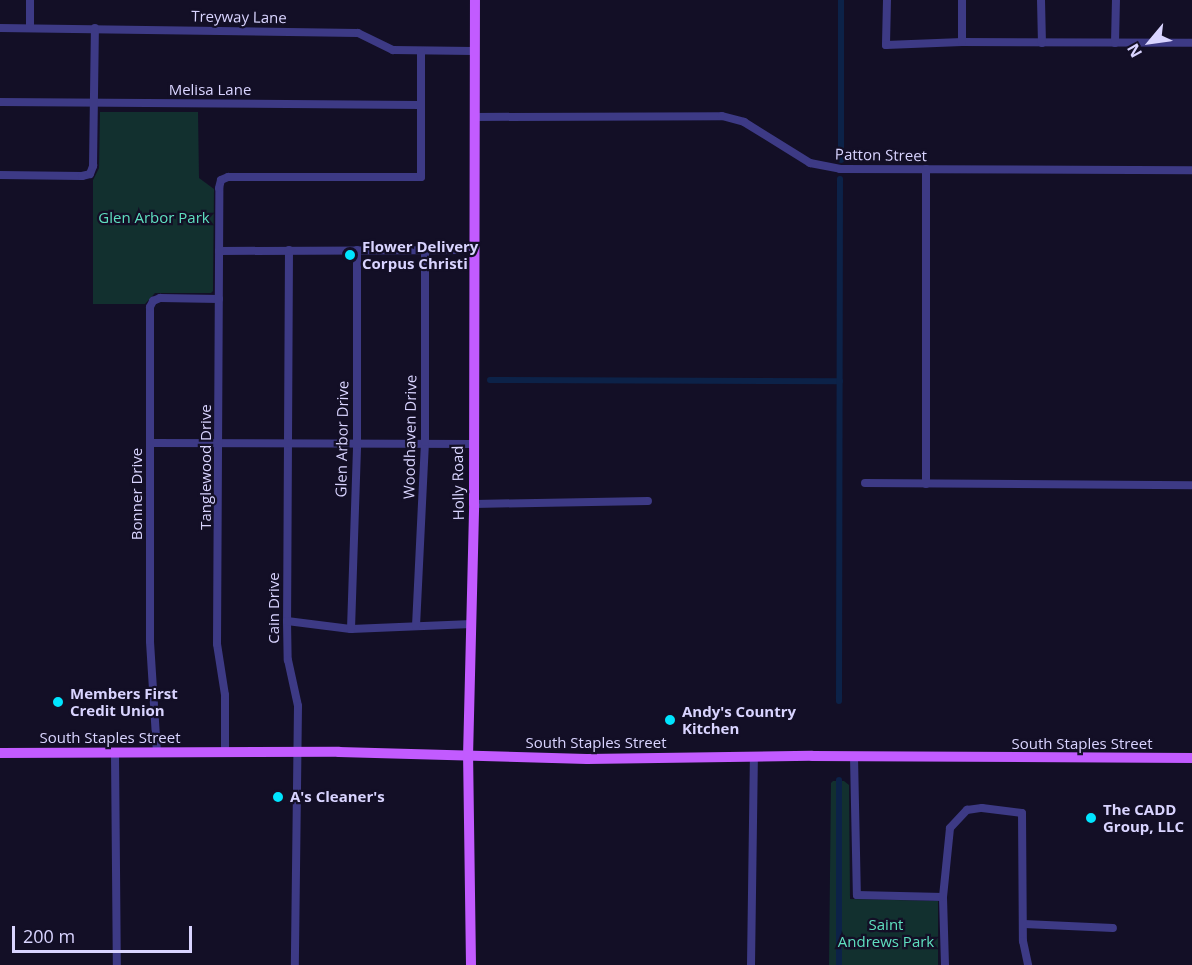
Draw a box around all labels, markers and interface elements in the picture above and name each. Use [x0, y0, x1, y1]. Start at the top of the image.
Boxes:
street label: Treyway Lane [191, 7, 287, 27]
north arrow [1120, 12, 1180, 72]
text: N [1121, 40, 1147, 62]
street label: Melisa Lane [169, 81, 251, 99]
street label: Patton Street [835, 145, 927, 165]
park label: Glen Arbor Park [98, 209, 210, 227]
place label: Flower Delivery Corpus Christi [362, 237, 478, 272]
marker: Flower Delivery Corpus Christi [343, 248, 357, 262]
street label: Woodhaven Drive [400, 375, 420, 499]
street label: Glen Arbor Drive [332, 380, 352, 498]
street label: Tanglewood Drive [197, 404, 215, 530]
street label: Holly Road [448, 445, 468, 521]
street label: Bonner Drive [128, 448, 146, 540]
street label: Cain Drive [265, 572, 283, 644]
place label: Members First Credit Union [70, 684, 178, 719]
marker: Members First Credit Union [51, 695, 65, 709]
place label: Andy's Country Kitchen [682, 702, 796, 737]
marker: Andy's Country Kitchen [663, 713, 677, 727]
street label: South Staples Street [39, 729, 181, 747]
street label: South Staples Street [525, 734, 667, 752]
street label: South Staples Street [1011, 735, 1153, 753]
place label: A's Cleaner's [290, 788, 385, 806]
marker: A's Cleaner's [271, 790, 285, 804]
place label: The CADD Group, LLC [1103, 800, 1184, 835]
marker: The CADD Group, LLC [1084, 811, 1098, 825]
scale bar [15, 914, 195, 952]
park label: Saint Andrews Park [838, 915, 934, 950]
text: 200 m [23, 924, 75, 948]

